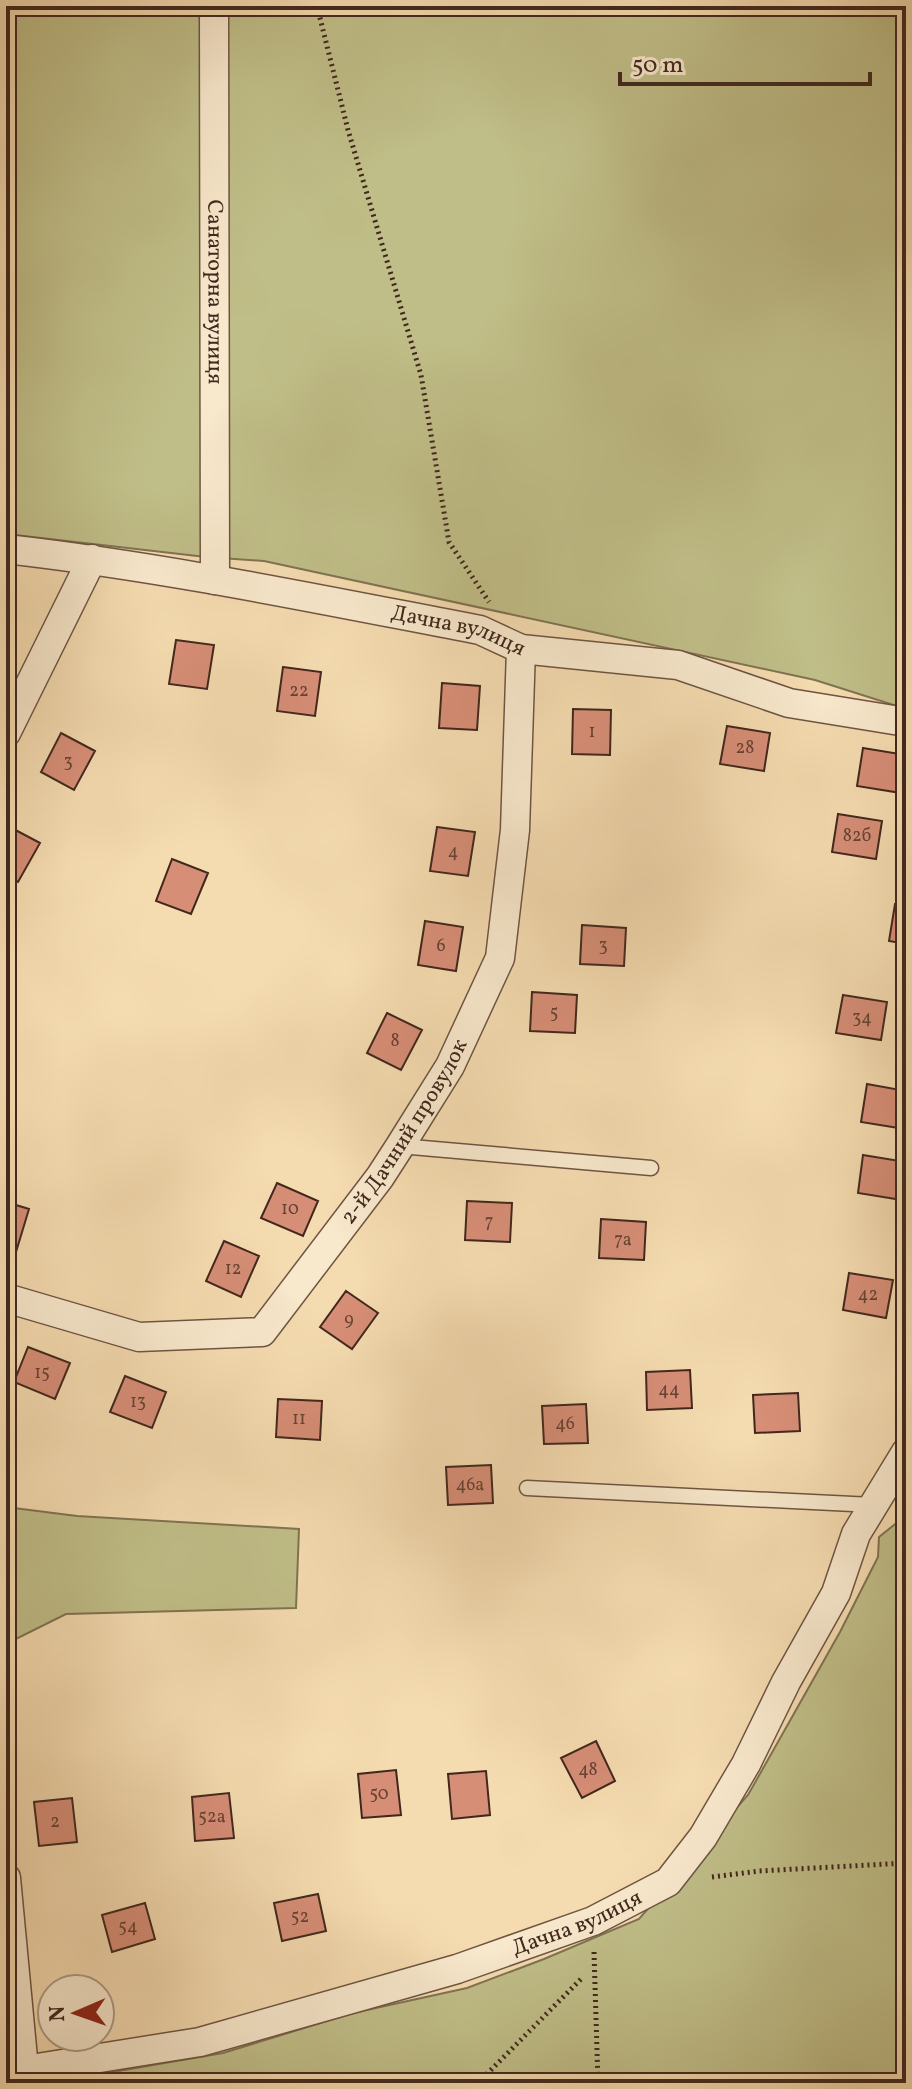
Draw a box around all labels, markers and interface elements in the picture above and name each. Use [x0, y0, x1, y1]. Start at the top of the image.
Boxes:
scale bar [620, 36, 870, 86]
text: 50 m [632, 49, 684, 83]
street label: Санаторна вулиця [199, 200, 230, 384]
street label: Дачна вулиця [388, 598, 530, 664]
house number: 22 [289, 679, 309, 704]
house number: 1 [589, 720, 595, 745]
house number: 28 [736, 736, 754, 761]
house number: 3 [63, 750, 73, 775]
house number: 82б [843, 824, 871, 849]
house number: 4 [448, 840, 458, 865]
house number: 6 [436, 934, 446, 959]
house number: 3 [598, 934, 608, 959]
house number: 5 [550, 1001, 558, 1026]
house number: 34 [852, 1006, 872, 1031]
house number: 8 [390, 1029, 400, 1054]
street label: 2-й Дачний провулок [334, 1034, 476, 1231]
house number: 10 [281, 1197, 299, 1222]
house number: 7 [485, 1210, 493, 1235]
house number: 7а [614, 1228, 632, 1253]
house number: 12 [225, 1257, 241, 1282]
house number: 42 [858, 1283, 878, 1308]
house number: 9 [344, 1308, 354, 1333]
house number: 15 [34, 1361, 50, 1386]
house number: 44 [658, 1378, 680, 1403]
house number: 13 [130, 1390, 146, 1415]
house number: 11 [292, 1407, 306, 1432]
house number: 46 [555, 1412, 575, 1437]
house number: 46а [456, 1473, 484, 1498]
house number: 48 [578, 1758, 598, 1783]
house number: 50 [369, 1782, 389, 1807]
house number: 52а [198, 1805, 226, 1830]
house number: 2 [50, 1810, 60, 1835]
street label: Дачна вулиця [507, 1883, 648, 1964]
house number: 52 [291, 1905, 309, 1930]
house number: 54 [118, 1915, 138, 1940]
north arrow [36, 1973, 116, 2053]
text: N [43, 2005, 74, 2022]

